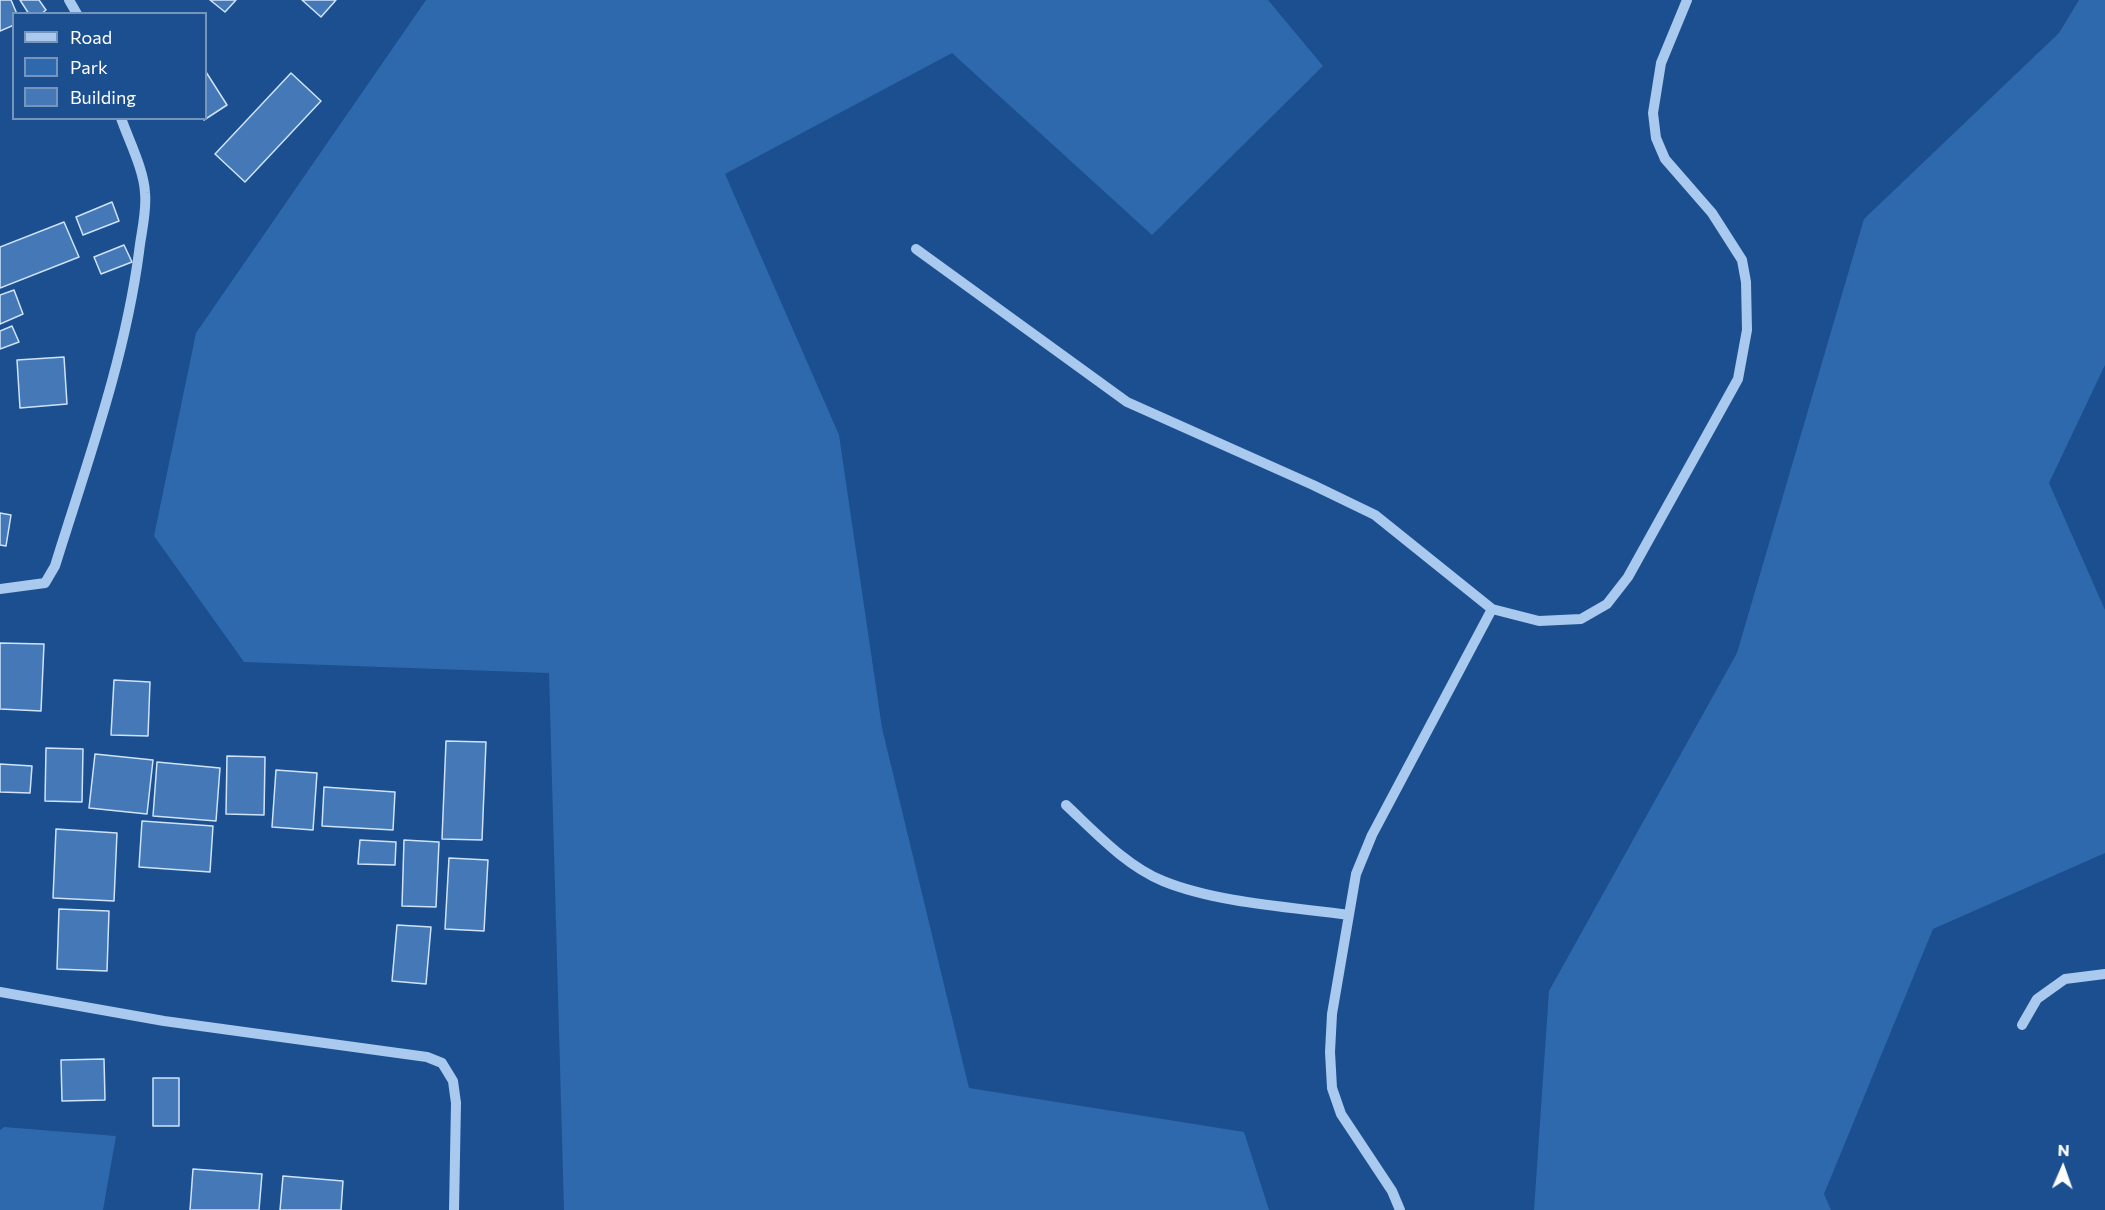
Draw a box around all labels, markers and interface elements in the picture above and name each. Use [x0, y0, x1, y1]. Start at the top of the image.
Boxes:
legend [12, 12, 207, 120]
text: Road [70, 26, 112, 48]
text: Park [70, 56, 108, 78]
text: Building [70, 86, 136, 108]
north arrow [2033, 1138, 2093, 1198]
text: N [2057, 1140, 2070, 1159]

